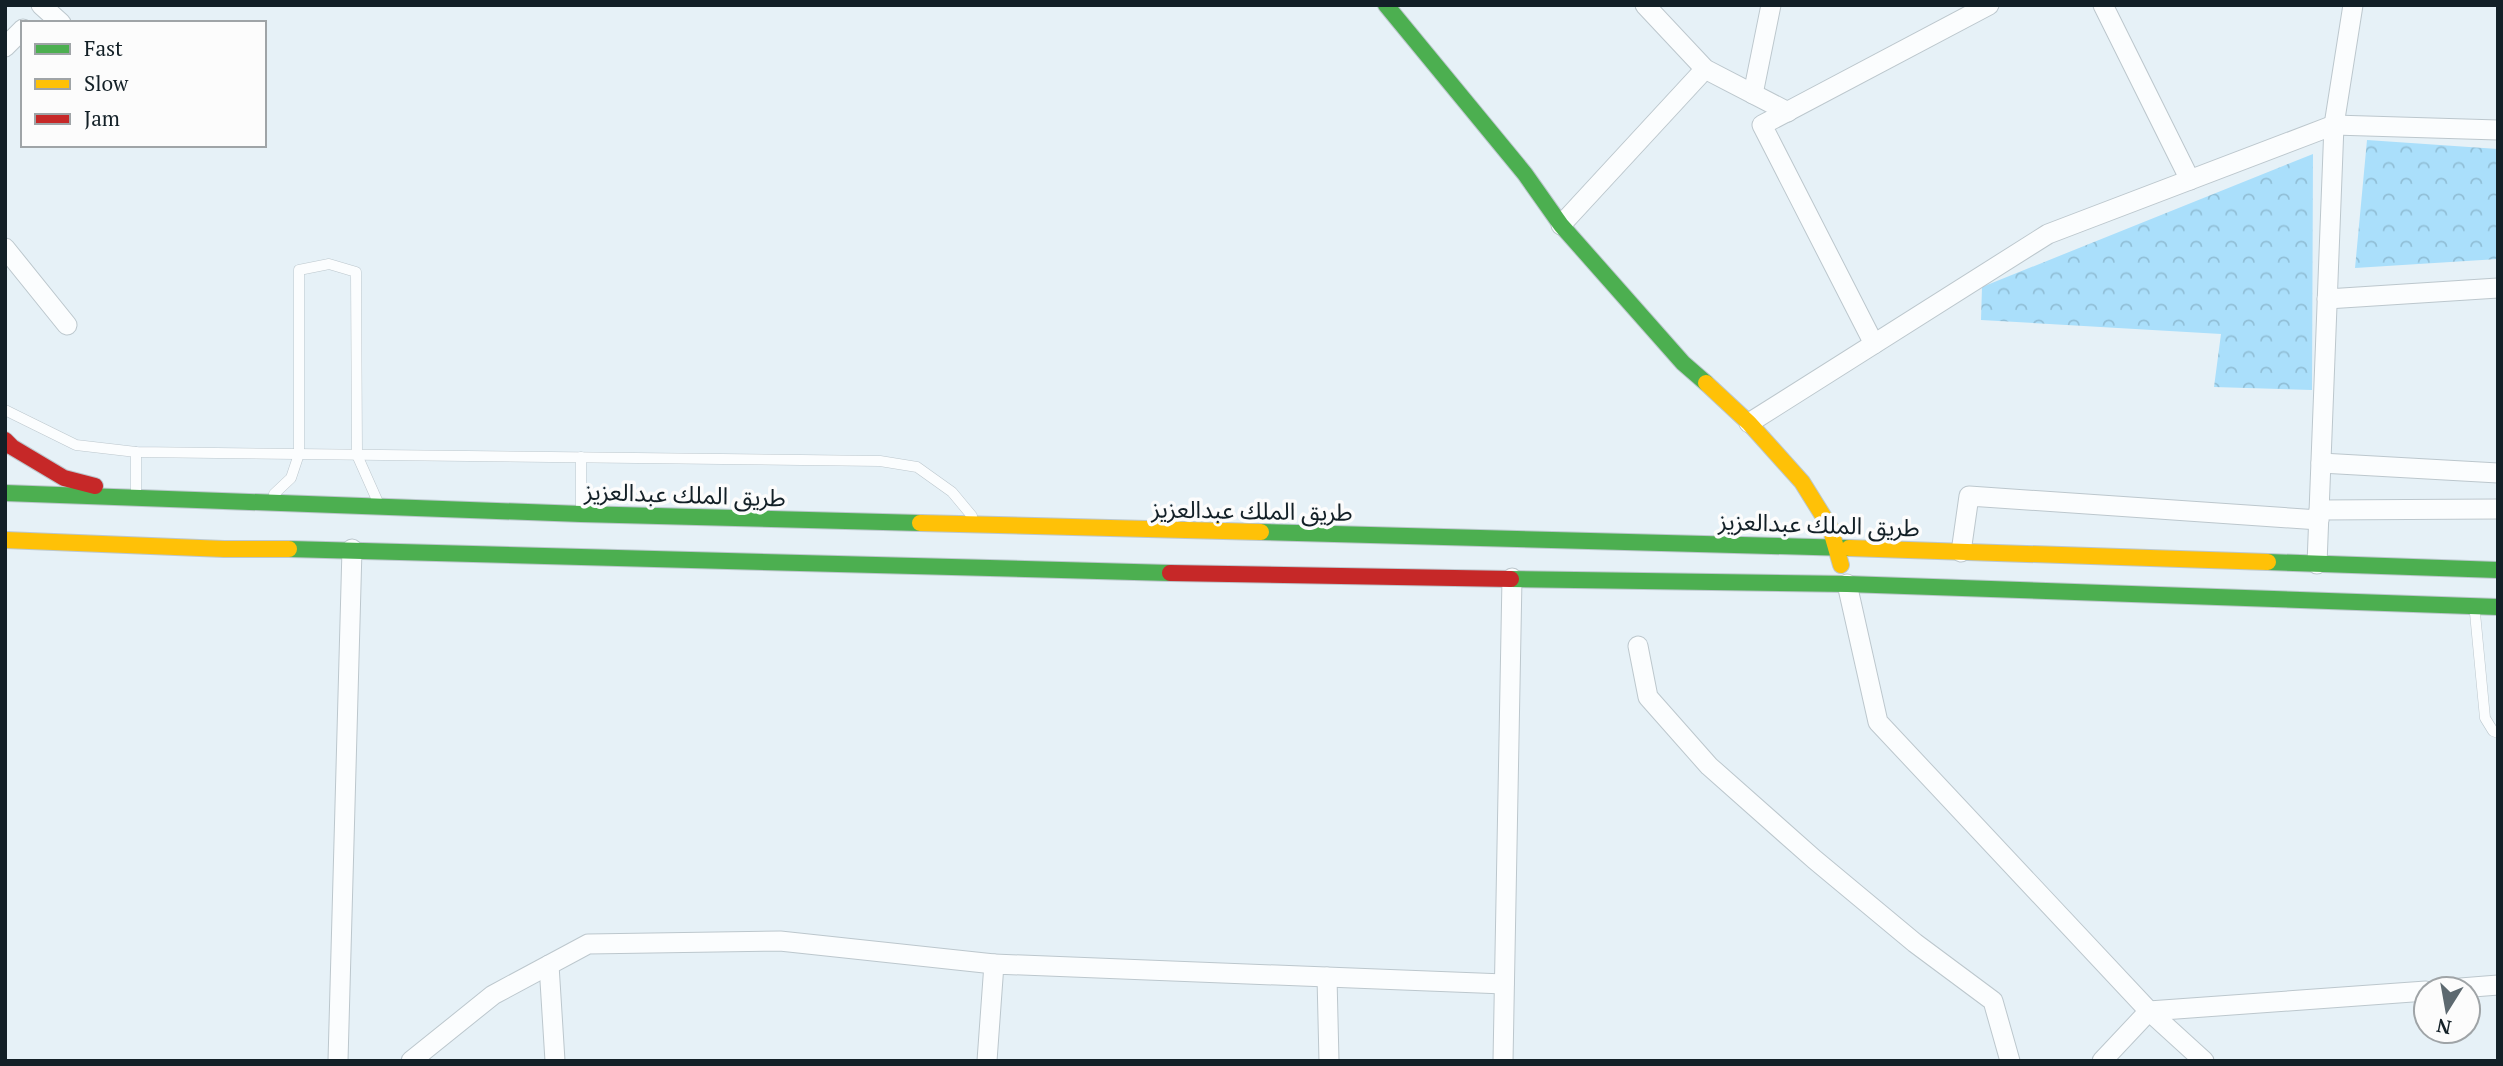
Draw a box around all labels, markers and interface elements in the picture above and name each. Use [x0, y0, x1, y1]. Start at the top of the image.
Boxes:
legend [21, 21, 266, 147]
text: Fast [84, 34, 123, 62]
text: Slow [84, 69, 129, 97]
text: Jam [84, 104, 120, 132]
street label: طريق الملك عبدالعزيز [583, 474, 786, 514]
street label: طريق الملك عبدالعزيز [1150, 492, 1353, 528]
street label: طريق الملك عبدالعزيز [1717, 504, 1920, 544]
north arrow [2412, 975, 2482, 1045]
text: N [2434, 1013, 2453, 1041]

